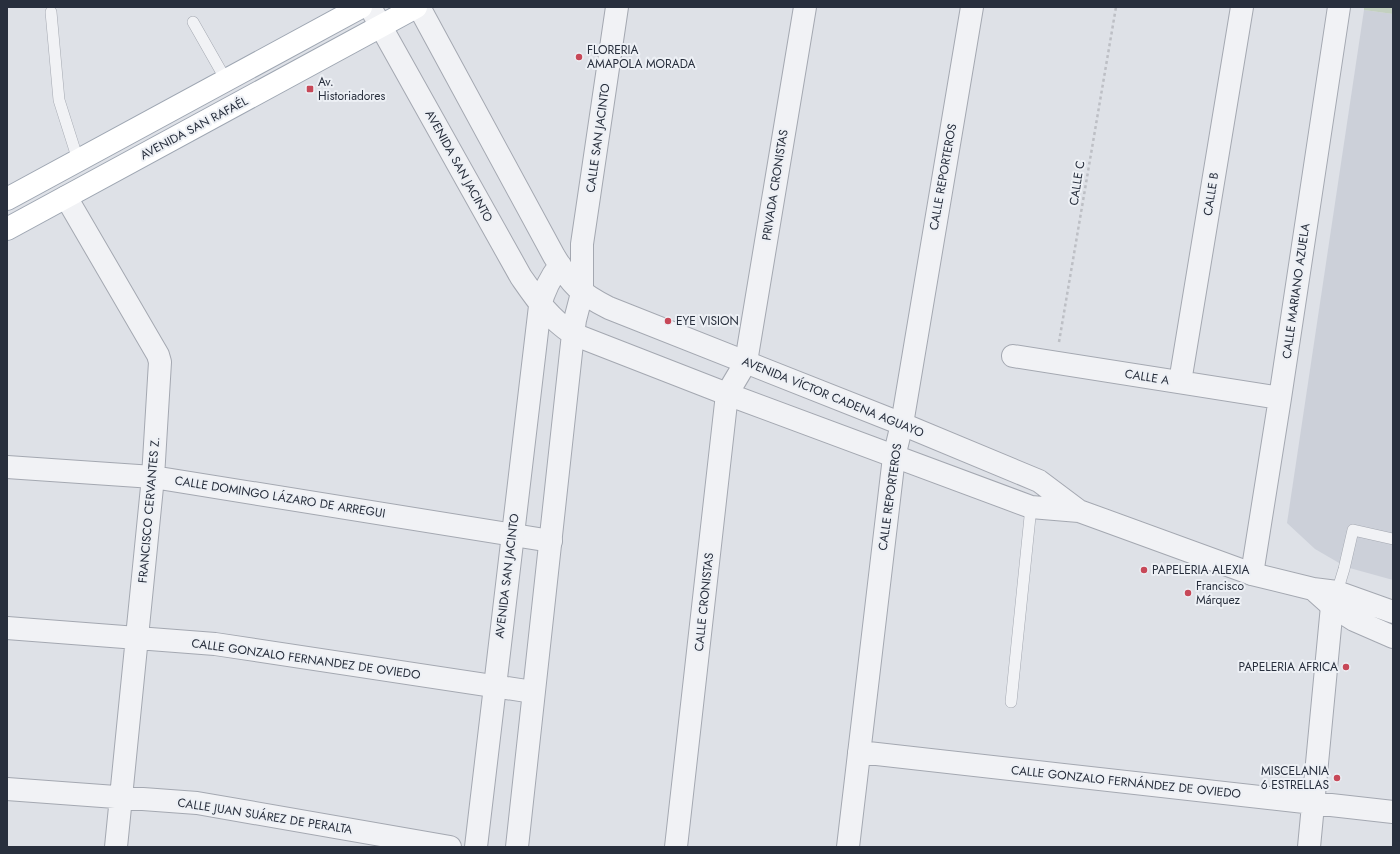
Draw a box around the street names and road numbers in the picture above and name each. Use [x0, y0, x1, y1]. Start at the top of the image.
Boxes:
street label: CALLE SAN JACINTO [581, 82, 615, 194]
street label: AVENIDA SAN RAFAÉL [137, 92, 252, 164]
street label: AVENIDA SAN JACINTO [421, 107, 497, 225]
street label: CALLE REPORTEROS [925, 122, 961, 232]
street label: PRIVADA CRONISTAS [757, 128, 793, 242]
street label: CALLE C [1065, 159, 1089, 207]
street label: CALLE B [1199, 171, 1223, 217]
street label: CALLE MARIANO AZUELA [1278, 222, 1314, 360]
street label: AVENIDA VÍCTOR CADENA AGUAYO [739, 352, 927, 442]
street label: CALLE A [1123, 365, 1171, 389]
street label: FRANCISCO CERVANTES Z. [134, 436, 164, 584]
street label: CALLE REPORTEROS [874, 442, 906, 552]
street label: CALLE DOMINGO LÁZARO DE ARREGUI [173, 471, 387, 523]
street label: AVENIDA SAN JACINTO [490, 513, 524, 639]
street label: CALLE CRONISTAS [690, 551, 718, 652]
street label: CALLE GONZALO FERNANDEZ DE OVIEDO [190, 634, 422, 684]
street label: CALLE GONZALO FERNÁNDEZ DE OVIEDO [1010, 761, 1242, 803]
street label: CALLE JUAN SUÁREZ DE PERALTA [176, 793, 354, 839]

